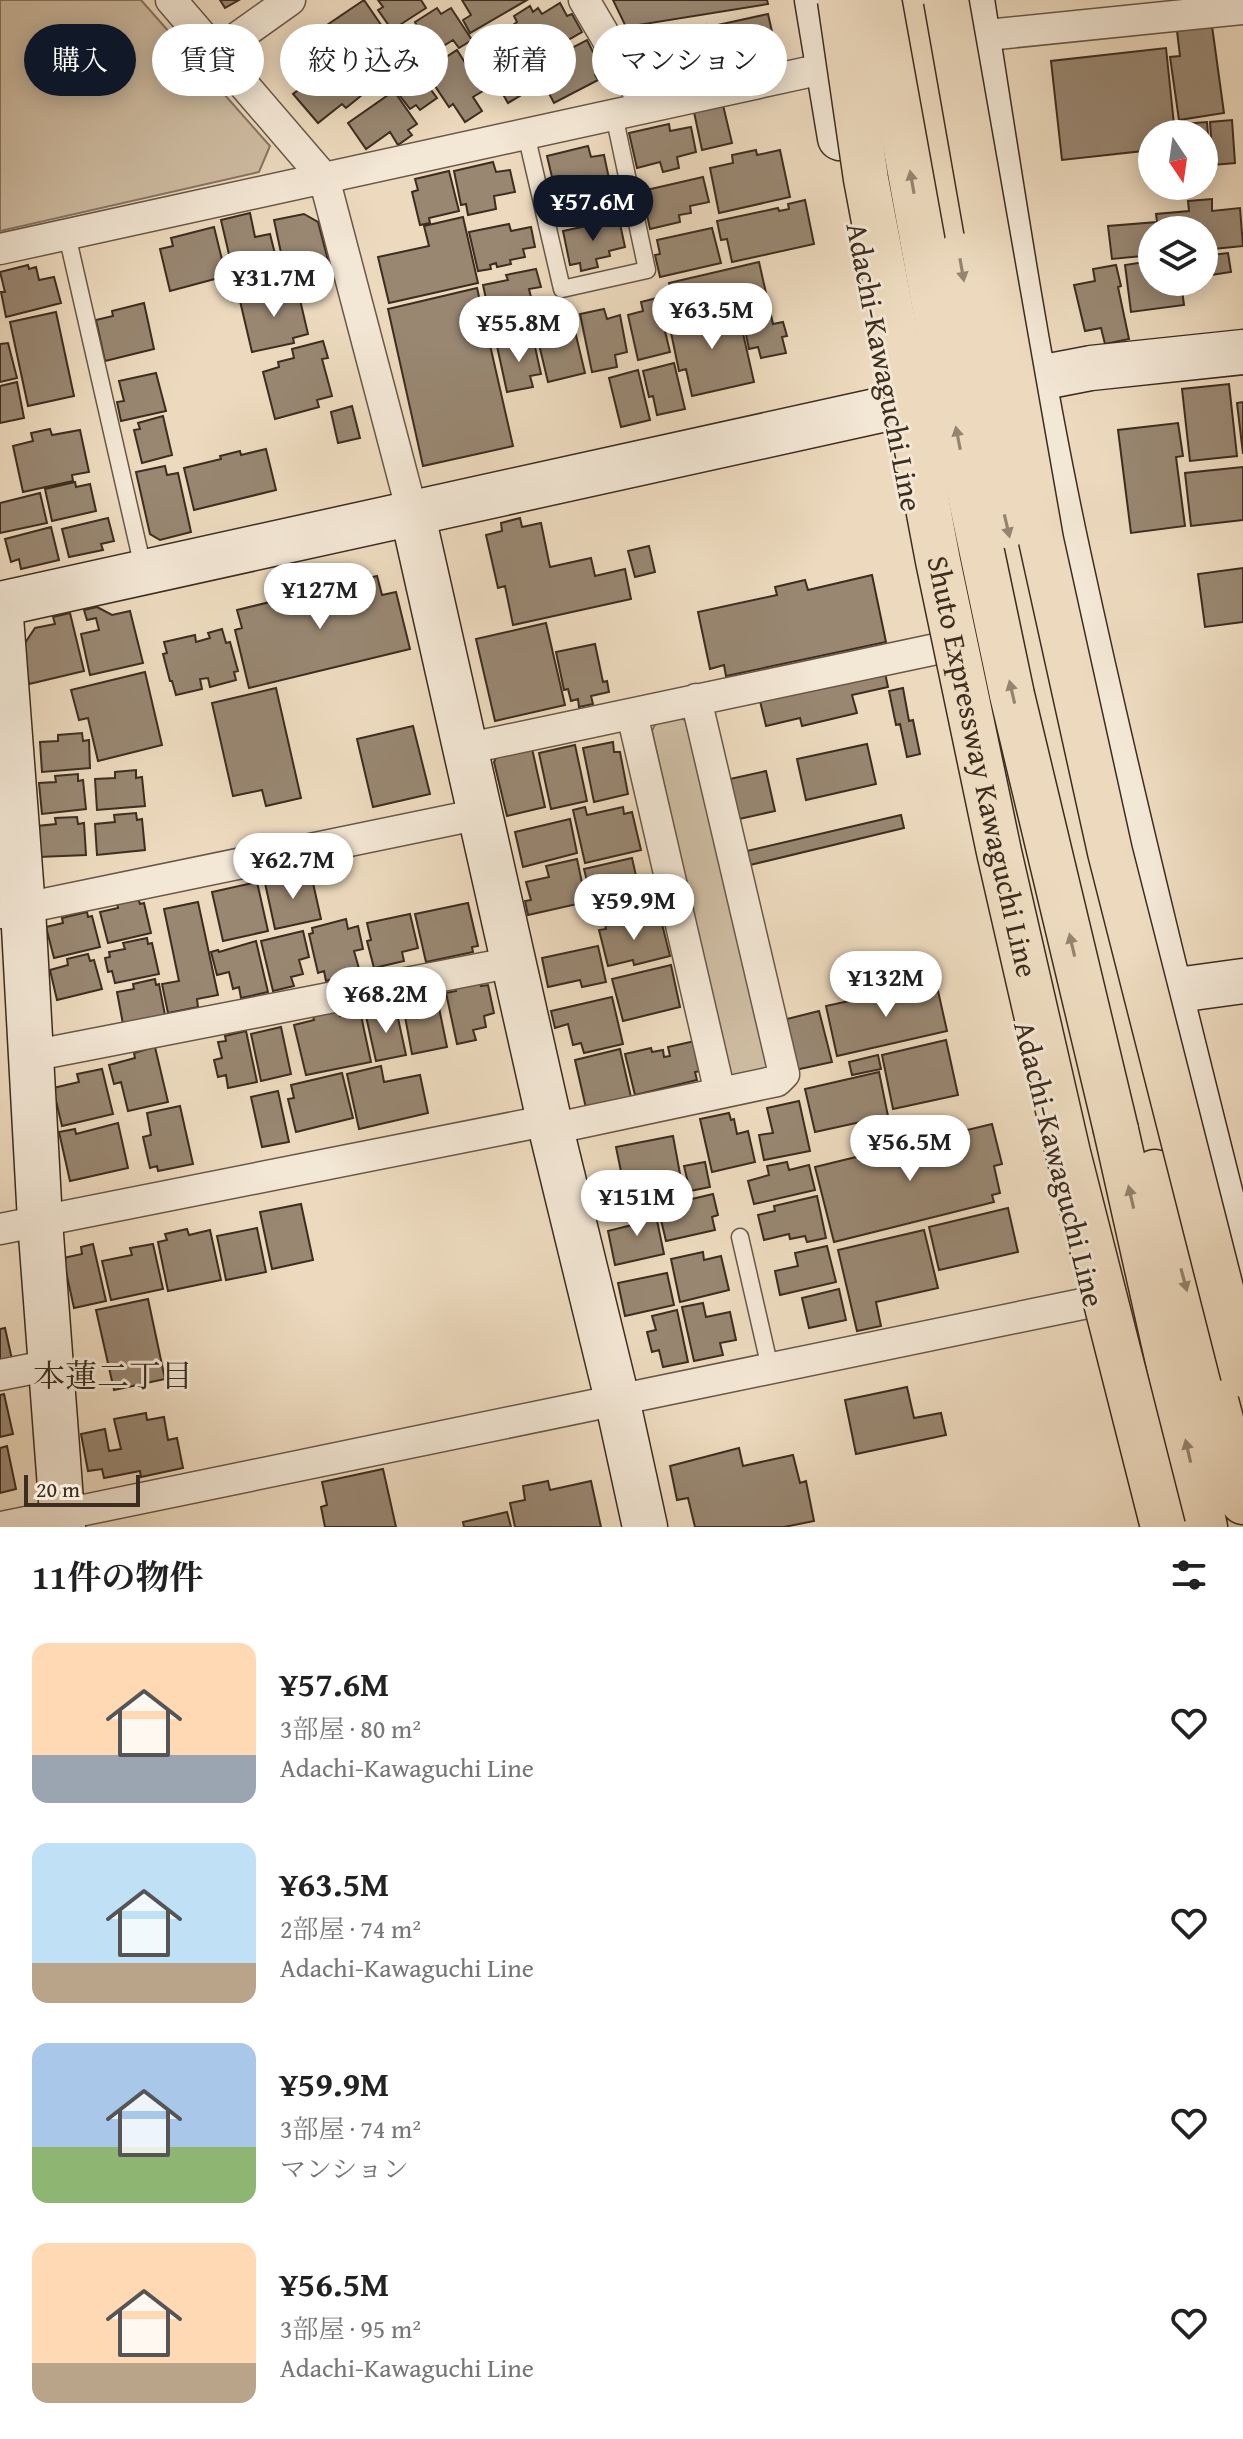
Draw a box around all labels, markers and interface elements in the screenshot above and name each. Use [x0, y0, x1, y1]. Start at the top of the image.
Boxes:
chip: 購入 [24, 24, 136, 96]
chip: 賃貸 [152, 24, 264, 96]
chip: 絞り込み [280, 24, 448, 96]
chip: 新着 [464, 24, 576, 96]
chip: マンション [592, 24, 787, 96]
north arrow [1138, 120, 1218, 200]
map controls [1138, 120, 1218, 296]
one-way arrow [905, 169, 917, 194]
pin: ¥57.6M [528, 175, 658, 243]
text: ¥57.6M [551, 181, 635, 220]
button: layers [1138, 216, 1218, 296]
street label: Adachi-Kawaguchi Line [835, 219, 935, 515]
pin: ¥31.7M [209, 251, 339, 319]
text: ¥31.7M [232, 257, 316, 296]
one-way arrow [956, 258, 968, 283]
pin: ¥63.5M [647, 283, 777, 351]
text: ¥63.5M [670, 289, 754, 328]
pin: ¥55.8M [454, 296, 584, 364]
text: ¥55.8M [477, 302, 561, 341]
one-way arrow [951, 425, 963, 450]
one-way arrow [1001, 514, 1014, 539]
street label: Shuto Expressway Kawaguchi Line [917, 552, 1050, 981]
pin: ¥127M [264, 563, 376, 631]
text: ¥127M [282, 569, 358, 608]
one-way arrow [1005, 679, 1018, 704]
pin: ¥62.7M [228, 833, 358, 901]
text: ¥62.7M [251, 839, 335, 878]
pin: ¥59.9M [569, 874, 699, 942]
text: ¥59.9M [592, 880, 676, 919]
one-way arrow [1065, 932, 1078, 957]
pin: ¥132M [830, 951, 942, 1019]
text: ¥132M [848, 957, 924, 996]
pin: ¥68.2M [321, 967, 451, 1035]
text: ¥68.2M [344, 973, 428, 1012]
street label: Adachi-Kawaguchi Line [1003, 1016, 1117, 1311]
pin: ¥56.5M [845, 1115, 975, 1183]
text: ¥56.5M [868, 1121, 952, 1160]
pin: ¥151M [581, 1170, 693, 1238]
text: ¥151M [599, 1176, 675, 1215]
one-way arrow [1124, 1184, 1137, 1209]
one-way arrow [1178, 1268, 1190, 1293]
district label: 本蓮二丁目 [33, 1352, 193, 1399]
one-way arrow [1181, 1438, 1194, 1463]
scale bar [24, 1471, 140, 1507]
text: 20 m [36, 1473, 80, 1505]
text: 11件の物件 [32, 1552, 203, 1601]
icon: filters [1167, 1553, 1211, 1597]
text: ¥57.6M [280, 1659, 389, 1708]
icon: home [96, 1675, 192, 1771]
icon: heart [1167, 1701, 1211, 1745]
text: 3部屋 · 80 m² [280, 1709, 421, 1748]
text: Adachi-Kawaguchi Line [280, 1748, 534, 1787]
text: ¥63.5M [280, 1859, 389, 1908]
icon: home [96, 1875, 192, 1971]
icon: heart [1167, 1901, 1211, 1945]
text: 2部屋 · 74 m² [280, 1909, 421, 1948]
text: Adachi-Kawaguchi Line [280, 1948, 534, 1987]
text: ¥59.9M [280, 2059, 389, 2108]
icon: home [96, 2075, 192, 2171]
icon: heart [1167, 2101, 1211, 2145]
text: 3部屋 · 74 m² [280, 2109, 421, 2148]
text: マンション [280, 2149, 409, 2188]
text: ¥56.5M [280, 2259, 389, 2308]
icon: home [96, 2275, 192, 2371]
icon: heart [1167, 2301, 1211, 2345]
text: 3部屋 · 95 m² [280, 2309, 421, 2348]
text: Adachi-Kawaguchi Line [280, 2348, 534, 2387]

